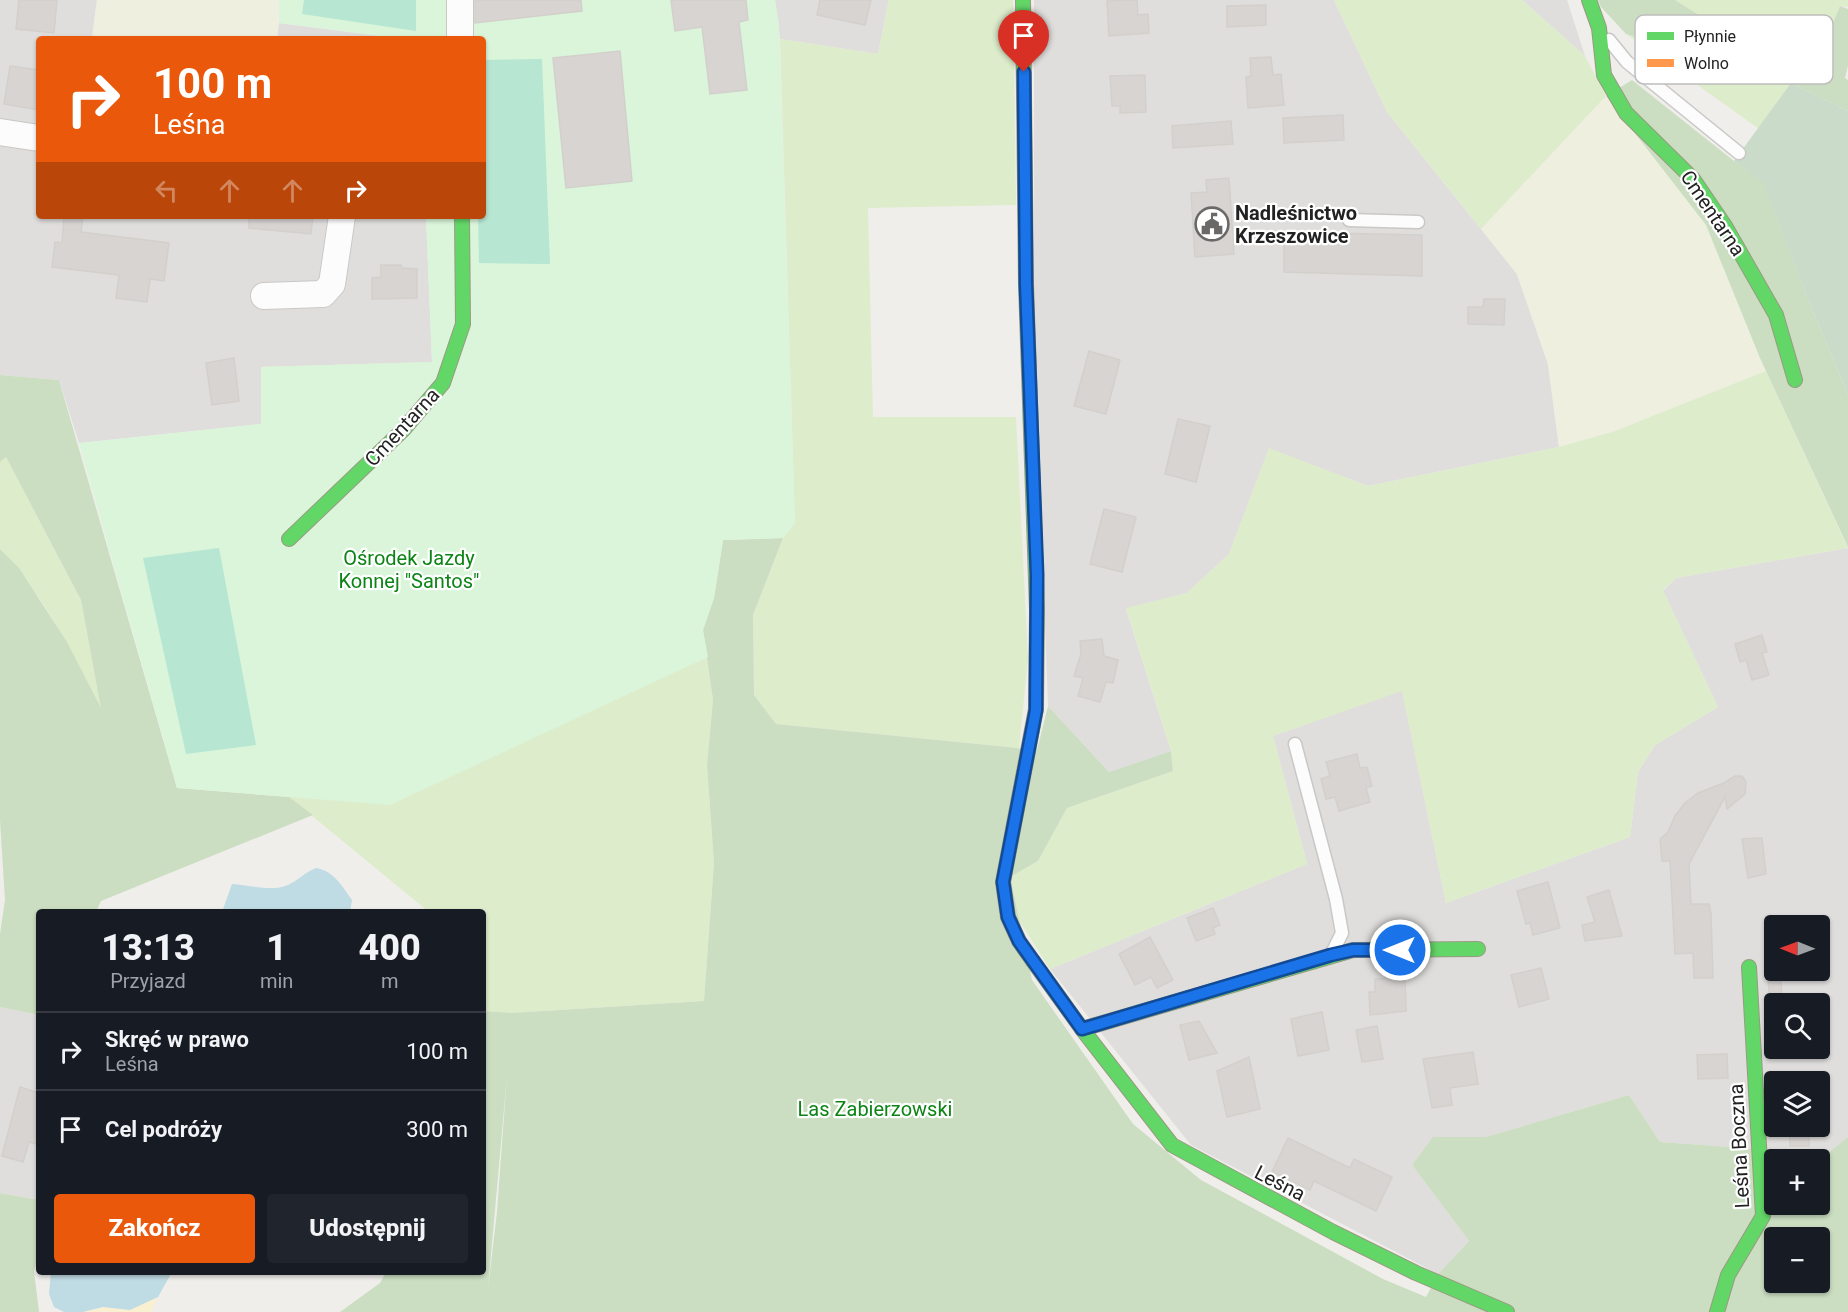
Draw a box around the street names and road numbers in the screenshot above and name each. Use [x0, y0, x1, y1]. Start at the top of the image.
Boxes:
street label: Cmentarna [1676, 166, 1750, 260]
street label: Cmentarna [360, 383, 444, 471]
street label: Leśna Boczna [1724, 1083, 1754, 1209]
street label: Leśna [1251, 1160, 1309, 1206]

